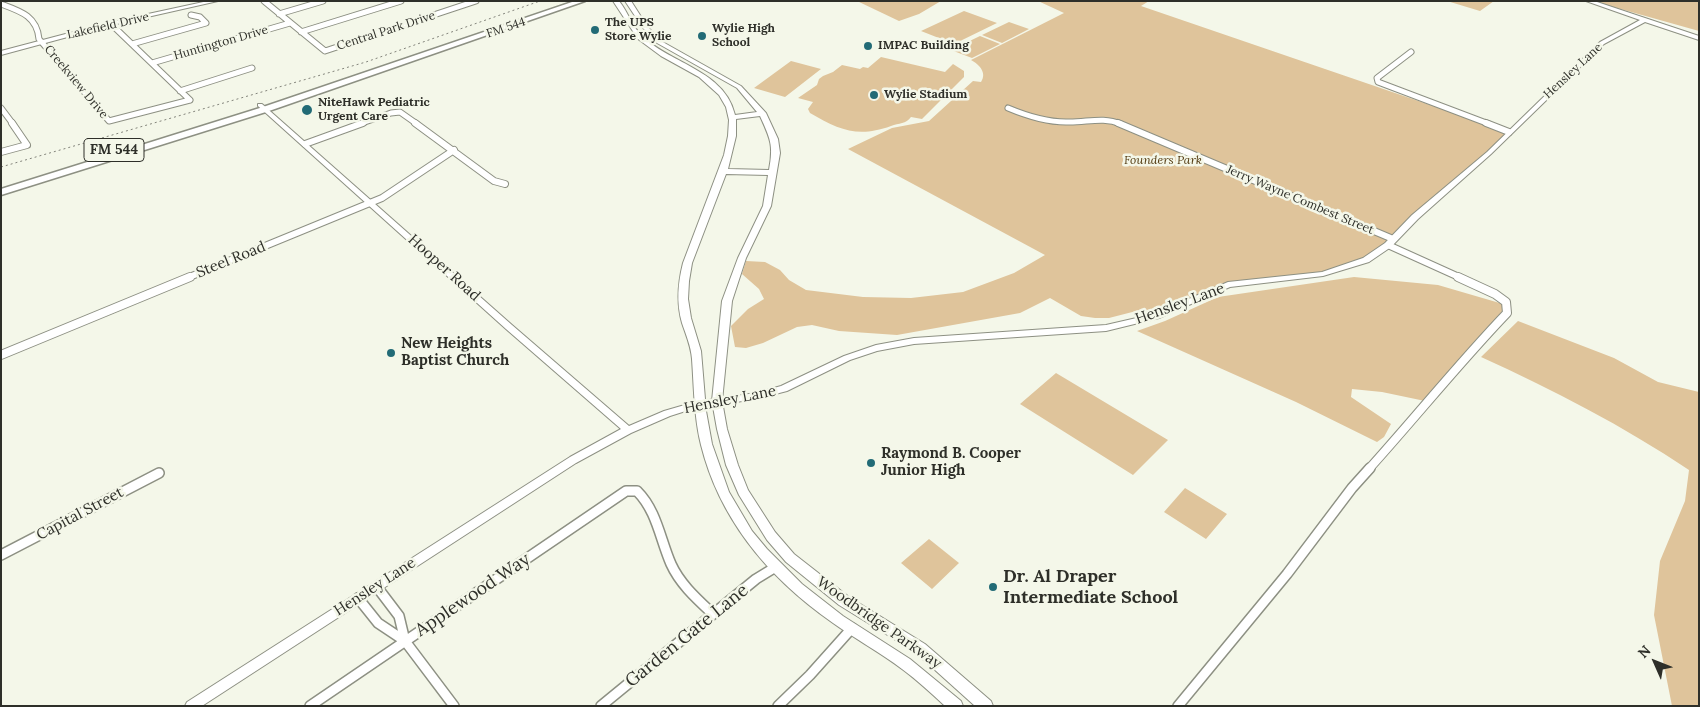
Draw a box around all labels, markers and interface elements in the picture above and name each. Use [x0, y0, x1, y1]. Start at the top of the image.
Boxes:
street label: Central Park Drive [335, 8, 437, 54]
street label: Lakefield Drive [66, 10, 150, 42]
street label: FM 544 [485, 15, 527, 41]
place label: The UPS Store Wylie [605, 16, 672, 44]
place label: Wylie High School [712, 22, 775, 50]
street label: Huntington Drive [172, 23, 270, 63]
marker: The UPS Store Wylie [589, 24, 601, 36]
marker: Wylie High School [696, 30, 708, 42]
place label: IMPAC Building [878, 39, 969, 53]
marker: IMPAC Building [862, 40, 874, 52]
street label: Hensley Lane [1541, 40, 1605, 102]
street label: Creekview Drive [41, 42, 111, 122]
place label: Wylie Stadium [884, 88, 967, 102]
marker: Wylie Stadium [868, 89, 880, 101]
place label: NiteHawk Pediatric Urgent Care [318, 96, 430, 124]
marker: NiteHawk Pediatric Urgent Care [300, 103, 314, 117]
road number: FM 544 [84, 138, 144, 162]
park label: Founders Park [1124, 154, 1202, 168]
street label: Jerry Wayne Combest Street [1224, 162, 1376, 238]
street label: Hooper Road [404, 231, 484, 305]
street label: Steel Road [194, 238, 268, 282]
street label: Hensley Lane [1133, 280, 1227, 328]
place label: New Heights Baptist Church [401, 335, 509, 370]
marker: New Heights Baptist Church [385, 347, 397, 359]
street label: Hensley Lane [682, 382, 778, 418]
place label: Raymond B. Cooper Junior High [881, 445, 1021, 480]
marker: Raymond B. Cooper Junior High [865, 457, 877, 469]
street label: Capital Street [34, 484, 126, 544]
street label: Applewood Way [411, 549, 535, 641]
street label: Hensley Lane [331, 554, 419, 620]
place label: Dr. Al Draper Intermediate School [1003, 566, 1178, 608]
street label: Woodbridge Parkway [813, 573, 945, 673]
street label: Garden Gate Lane [621, 580, 753, 692]
marker: Dr. Al Draper Intermediate School [987, 581, 999, 593]
north arrow [1630, 637, 1680, 687]
text: N [1634, 641, 1654, 662]

